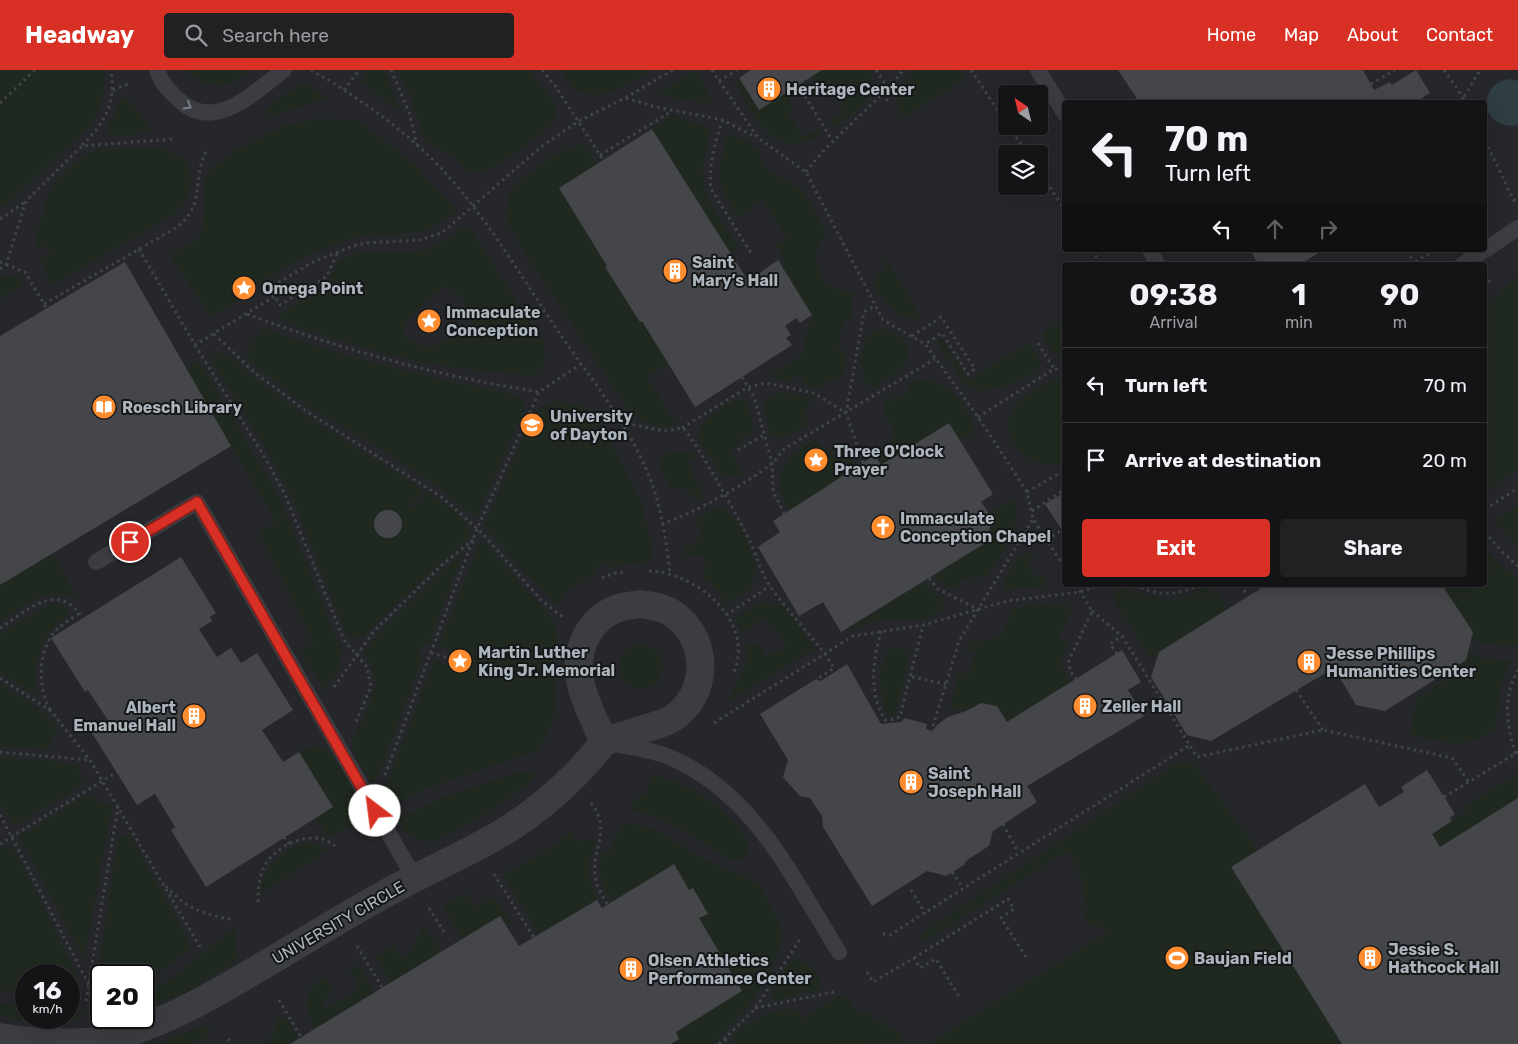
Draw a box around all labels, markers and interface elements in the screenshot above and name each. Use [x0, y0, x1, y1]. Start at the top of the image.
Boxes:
search box [164, 13, 514, 58]
text: Headway [25, 21, 134, 49]
icon: search [182, 21, 210, 49]
text: Search here [222, 24, 329, 47]
text: Home [1207, 24, 1256, 46]
text: Map [1284, 24, 1319, 46]
text: About [1347, 24, 1398, 46]
text: Contact [1426, 24, 1493, 46]
building icon: Heritage Center [756, 76, 782, 102]
place label: Heritage Center [786, 80, 915, 99]
north arrow [998, 85, 1048, 135]
map controls [998, 85, 1048, 195]
one-way arrow [183, 100, 192, 110]
text: 70 m [1165, 118, 1248, 160]
icon: left [1082, 120, 1147, 185]
button: layers [998, 145, 1048, 195]
text: Turn left [1165, 160, 1251, 187]
icon: left [1208, 215, 1236, 243]
icon: ahead [1261, 215, 1289, 243]
icon: right [1314, 215, 1342, 243]
place label: Saint Mary’s Hall [692, 253, 778, 290]
building icon: Saint Mary’s Hall [662, 258, 688, 284]
place icon: Omega Point [231, 275, 257, 301]
text: 09:38 [1129, 277, 1218, 313]
text: 1 [1291, 277, 1306, 313]
text: 90 [1380, 277, 1420, 313]
place label: Omega Point [262, 279, 364, 298]
place label: Immaculate Conception [446, 303, 541, 340]
place icon: Immaculate Conception [416, 308, 442, 334]
text: Arrival [1150, 313, 1198, 332]
text: min [1285, 313, 1313, 332]
text: m [1393, 313, 1407, 332]
icon: left [1082, 371, 1110, 399]
text: Turn left [1125, 374, 1207, 397]
text: 70 m [1424, 374, 1467, 397]
library icon: Roesch Library [91, 394, 117, 420]
place label: Roesch Library [122, 398, 242, 417]
place label: University of Dayton [550, 407, 633, 444]
school or university icon: University of Dayton [519, 412, 545, 438]
place label: Three O'Clock Prayer [834, 442, 944, 479]
icon: arrive [1082, 446, 1110, 474]
place icon: Three O'Clock Prayer [803, 447, 829, 473]
text: Arrive at destination [1125, 449, 1321, 472]
text: 20 m [1422, 449, 1467, 472]
place label: Immaculate Conception Chapel [900, 509, 1051, 546]
church icon: Immaculate Conception Chapel [870, 514, 896, 540]
button: Exit [1082, 519, 1270, 577]
button: Share [1280, 519, 1467, 577]
pin [109, 521, 151, 563]
icon: arrive [116, 528, 144, 556]
place label: Martin Luther King Jr. Memorial [478, 643, 615, 680]
place label: Jesse Phillips Humanities Center [1326, 644, 1477, 681]
place icon: Martin Luther King Jr. Memorial [447, 648, 473, 674]
building icon: Jesse Phillips Humanities Center [1296, 649, 1322, 675]
building icon: Zeller Hall [1072, 693, 1098, 719]
place label: Zeller Hall [1102, 697, 1181, 716]
place label: Albert Emanuel Hall [73, 698, 177, 735]
building icon: Albert Emanuel Hall [181, 703, 207, 729]
place label: Saint Joseph Hall [928, 764, 1021, 801]
building icon: Saint Joseph Hall [898, 769, 924, 795]
position arrow [348, 784, 400, 836]
street label: UNIVERSITY CIRCLE [269, 877, 408, 968]
place label: Jessie S. Hathcock Hall [1388, 940, 1499, 977]
sports icon: Baujan Field [1164, 945, 1190, 971]
building icon: Jessie S. Hathcock Hall [1357, 945, 1383, 971]
place label: Baujan Field [1194, 949, 1292, 968]
place label: Olsen Athletics Performance Center [648, 951, 812, 988]
building icon: Olsen Athletics Performance Center [618, 956, 644, 982]
speed limit sign: 20 [90, 964, 155, 1029]
text: 16 [33, 976, 62, 1005]
text: km/h [33, 1002, 62, 1016]

